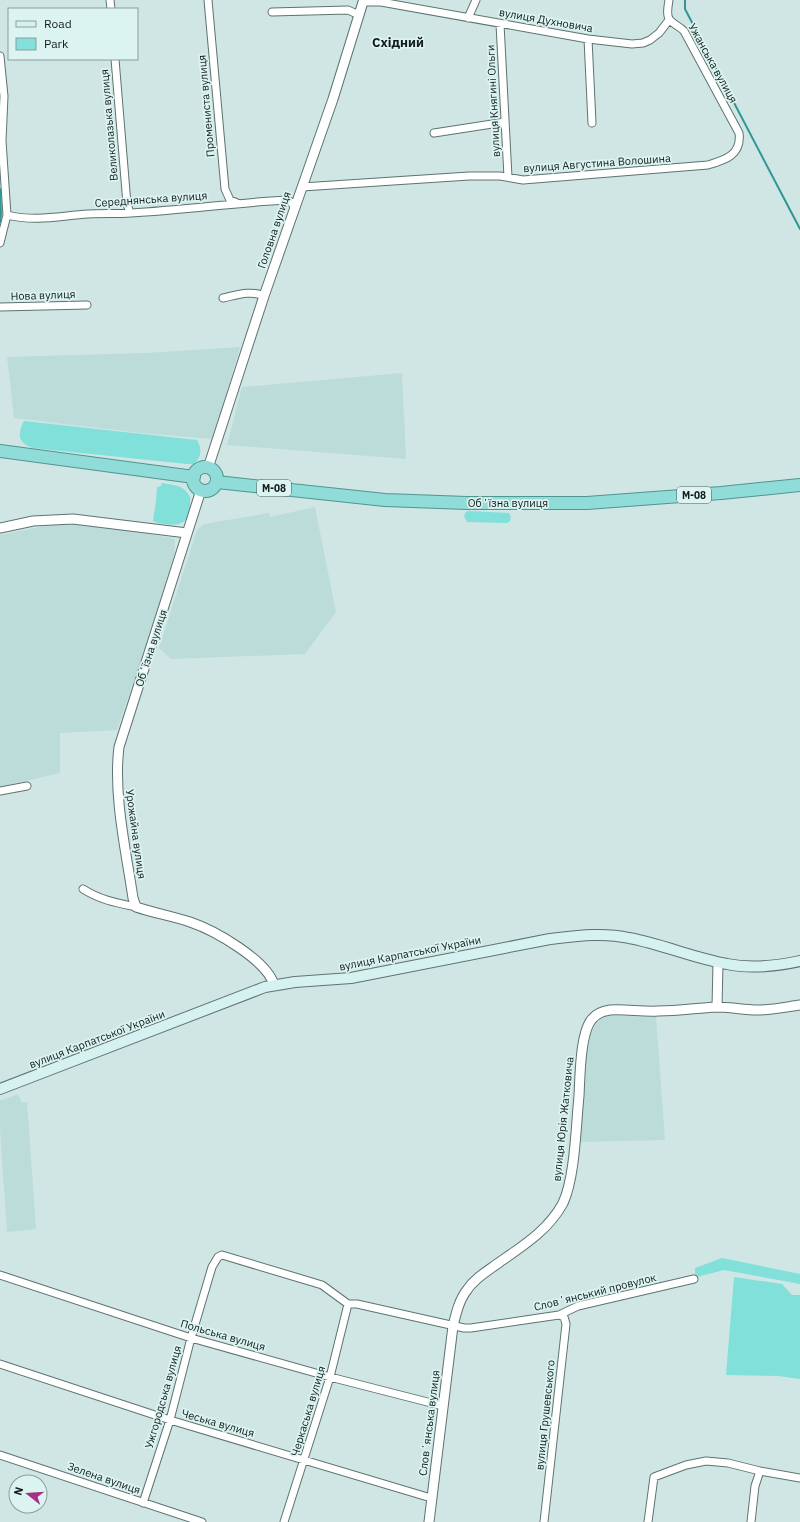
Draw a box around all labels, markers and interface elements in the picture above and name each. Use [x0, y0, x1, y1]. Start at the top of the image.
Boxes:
street label: вулиця Духновича [498, 5, 594, 35]
legend [8, 8, 138, 60]
text: Road [44, 16, 72, 31]
street label: Ужанська вулиця [685, 21, 741, 105]
district label: Східний [372, 34, 424, 51]
text: Park [44, 36, 69, 51]
street label: вулиця Княгині Ольги [483, 44, 503, 158]
street label: Промениста вулиця [195, 54, 217, 158]
street label: Великолазька вулиця [97, 69, 121, 181]
street label: вулиця Августина Волошина [523, 151, 671, 175]
street label: Середнянська вулиця [94, 188, 208, 210]
street label: Головна вулиця [254, 190, 294, 270]
street label: Нова вулиця [10, 287, 76, 303]
road number: М-08 [257, 480, 291, 496]
road number: М-08 [677, 487, 711, 503]
street label: Обʼїзна вулиця [468, 496, 548, 510]
street label: Обʼїзна вулиця [132, 608, 170, 688]
street label: Урожайна вулиця [123, 788, 149, 880]
street label: вулиця Карпатської України [338, 932, 482, 974]
street label: вулиця Карпатської України [27, 1007, 167, 1071]
street label: вулиця Юрія Жатковича [549, 1056, 577, 1182]
street label: Словʼянський провулок [532, 1270, 658, 1314]
street label: Польська вулиця [179, 1316, 267, 1354]
street label: Ужгородська вулиця [142, 1344, 184, 1450]
street label: вулиця Грушевського [532, 1359, 558, 1471]
street label: Черкаська вулиця [288, 1364, 328, 1458]
street label: Словʼянська вулиця [416, 1369, 442, 1477]
street label: Чеська вулиця [180, 1406, 256, 1440]
street label: Зелена вулиця [66, 1459, 142, 1497]
north arrow [8, 1474, 48, 1514]
text: N [11, 1485, 26, 1497]

